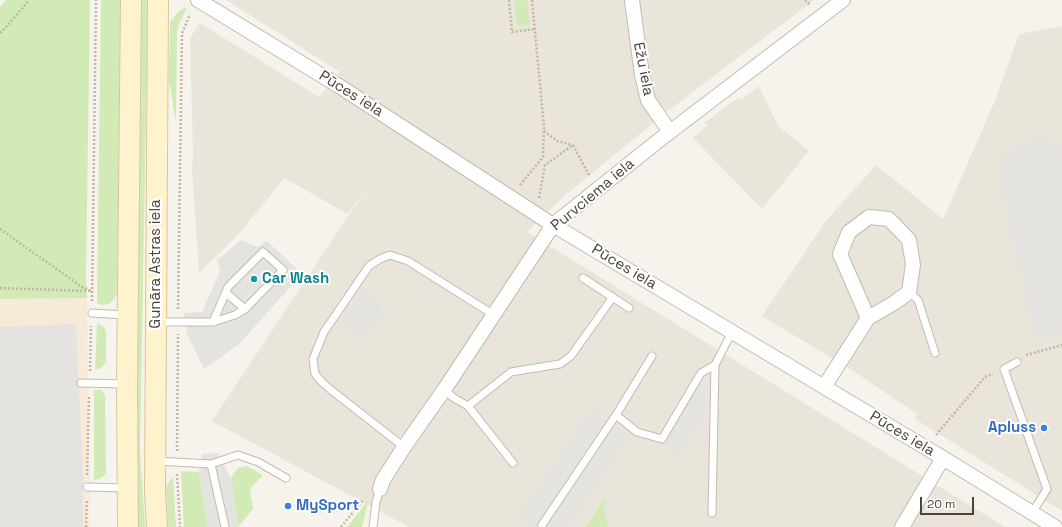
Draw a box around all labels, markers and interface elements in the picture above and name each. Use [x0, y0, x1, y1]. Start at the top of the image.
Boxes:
street label: Ežu iela [629, 41, 657, 97]
street label: Pūces iela [315, 67, 387, 121]
street label: Purvciema iela [548, 155, 638, 235]
street label: Gunāra Astras iela [147, 199, 165, 329]
street label: Pūces iela [588, 241, 660, 293]
place label: Car Wash [262, 270, 329, 288]
marker: Car Wash [249, 274, 259, 284]
street label: Pūces iela [866, 408, 938, 460]
place label: Apluss [988, 419, 1036, 437]
marker: Apluss [1039, 423, 1049, 433]
scale bar [922, 489, 976, 515]
text: 20 m [927, 496, 955, 512]
place label: MySport [296, 497, 359, 515]
marker: MySport [283, 501, 293, 511]

